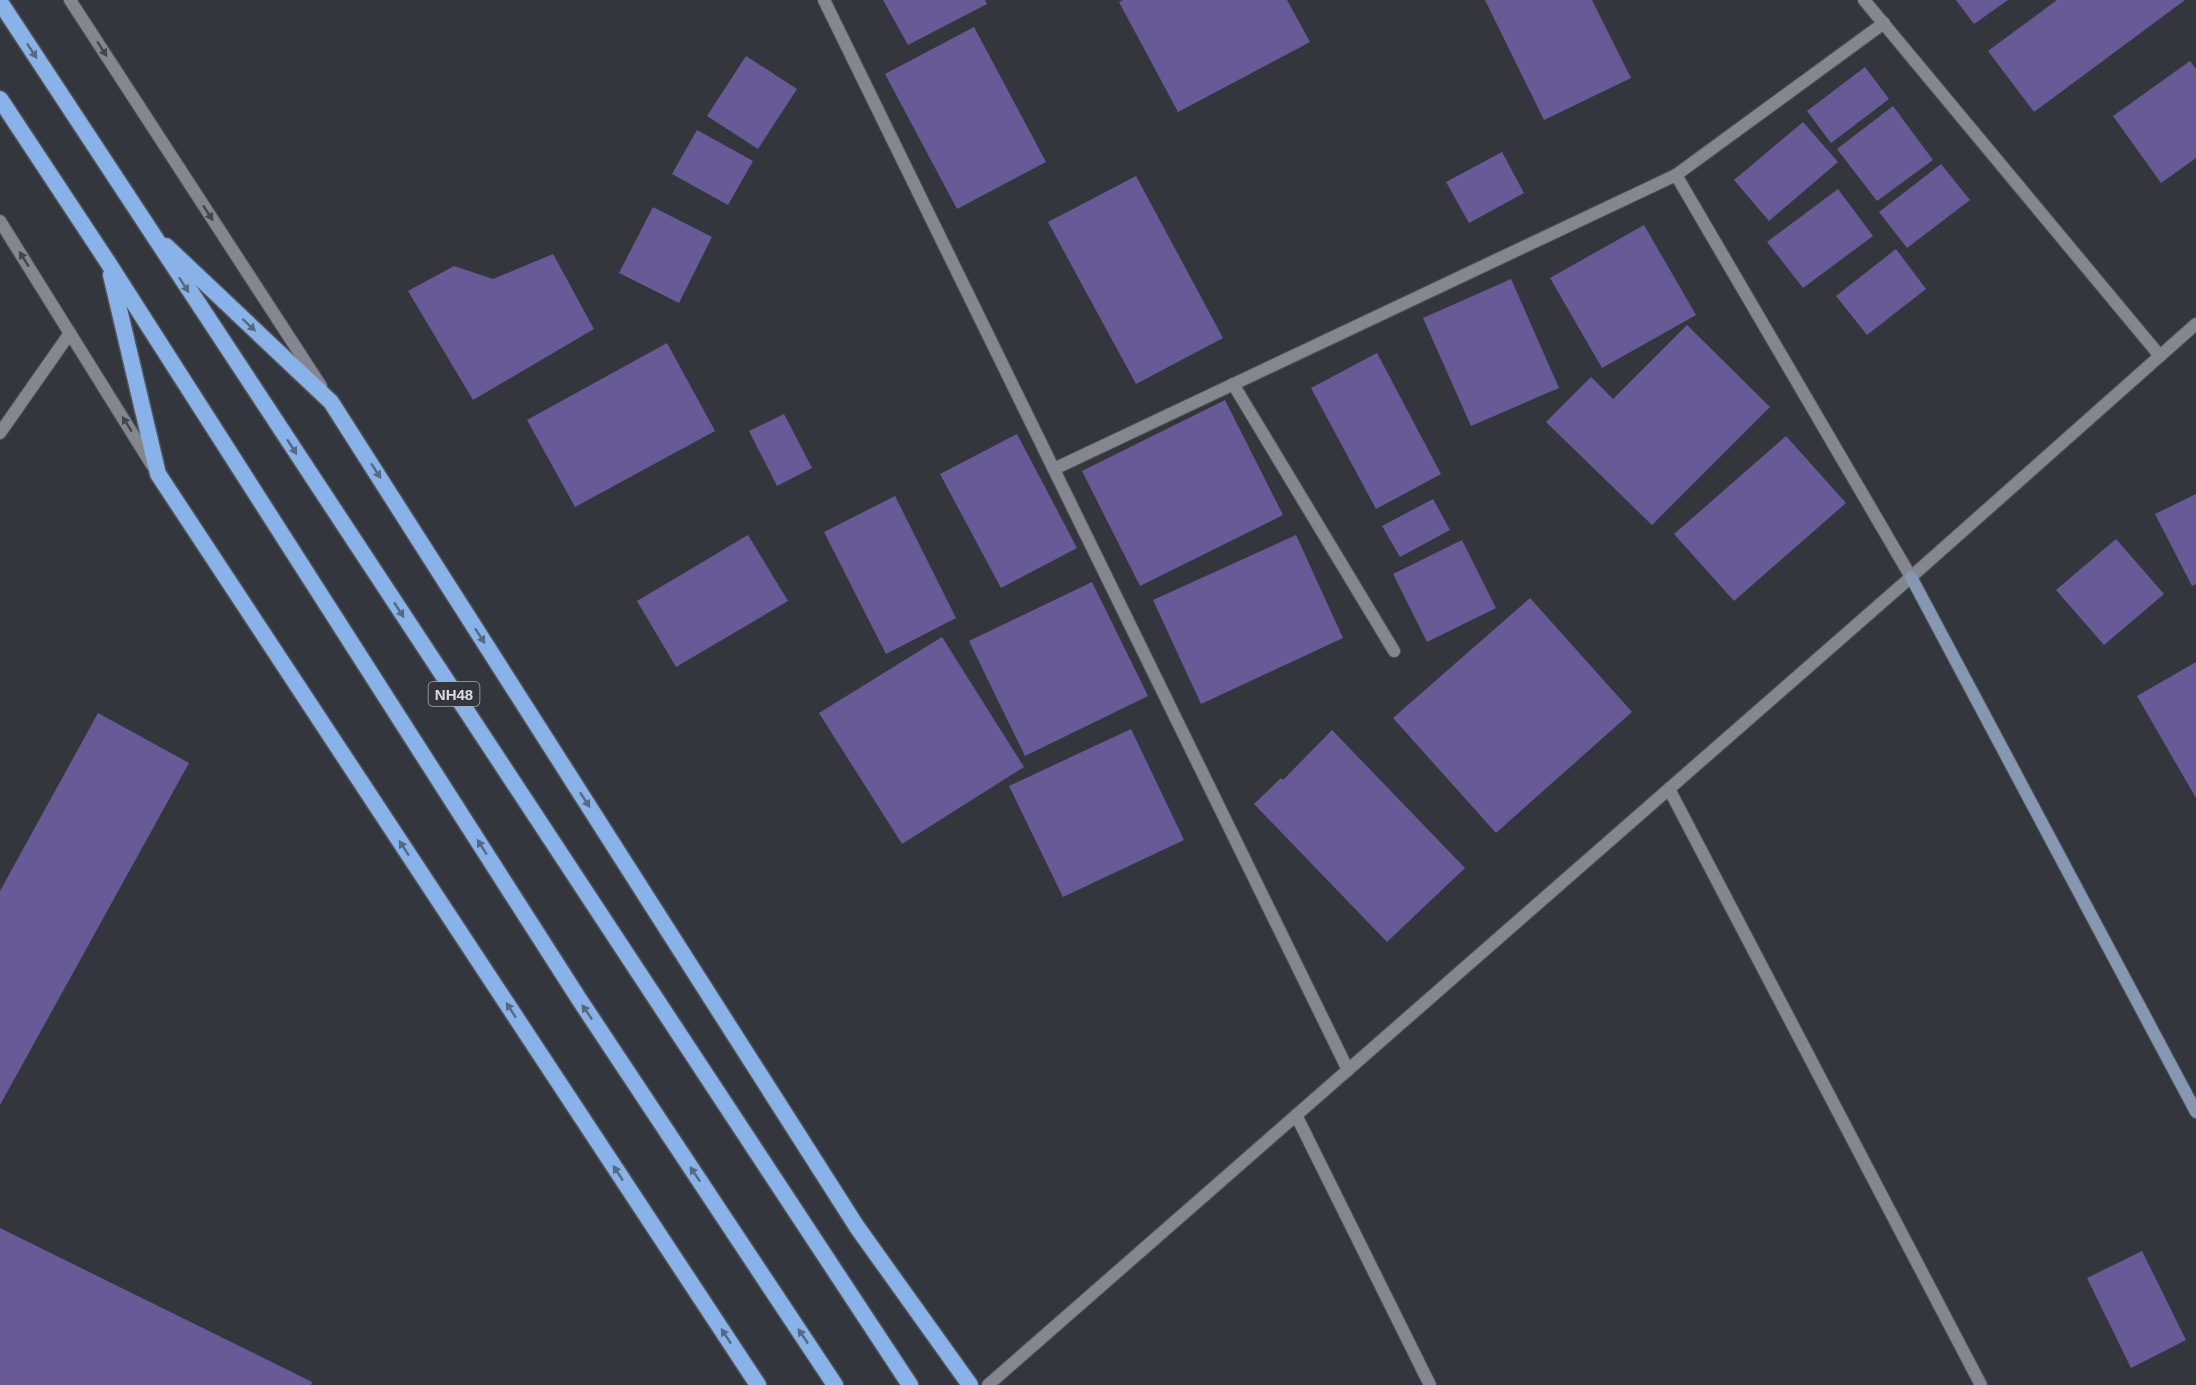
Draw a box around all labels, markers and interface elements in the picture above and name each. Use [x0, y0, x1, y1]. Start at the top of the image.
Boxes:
one-way arrow [96, 41, 107, 57]
one-way arrow [26, 43, 37, 59]
one-way arrow [203, 204, 214, 221]
one-way arrow [18, 251, 29, 267]
one-way arrow [178, 276, 190, 292]
one-way arrow [242, 317, 256, 331]
one-way arrow [121, 416, 132, 433]
one-way arrow [286, 439, 297, 456]
one-way arrow [370, 463, 381, 480]
one-way arrow [393, 602, 405, 618]
one-way arrow [475, 628, 486, 644]
road number: NH48 [428, 682, 480, 706]
one-way arrow [580, 792, 591, 808]
one-way arrow [398, 839, 409, 856]
one-way arrow [477, 839, 488, 855]
one-way arrow [505, 1003, 517, 1019]
one-way arrow [581, 1004, 593, 1020]
one-way arrow [612, 1166, 624, 1182]
one-way arrow [690, 1166, 701, 1182]
one-way arrow [720, 1328, 731, 1344]
one-way arrow [797, 1329, 809, 1345]

